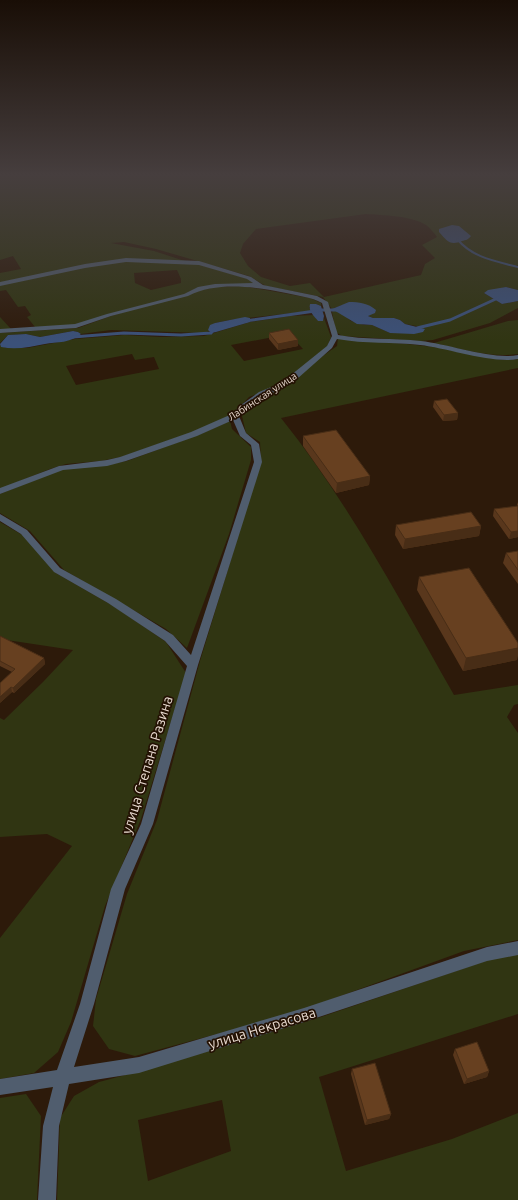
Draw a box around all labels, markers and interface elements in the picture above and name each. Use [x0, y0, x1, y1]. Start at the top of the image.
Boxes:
street label: Лабинская улица [226, 370, 299, 423]
street label: улица Степана Разина [118, 694, 176, 836]
street label: улица Некрасова [206, 1004, 318, 1052]

